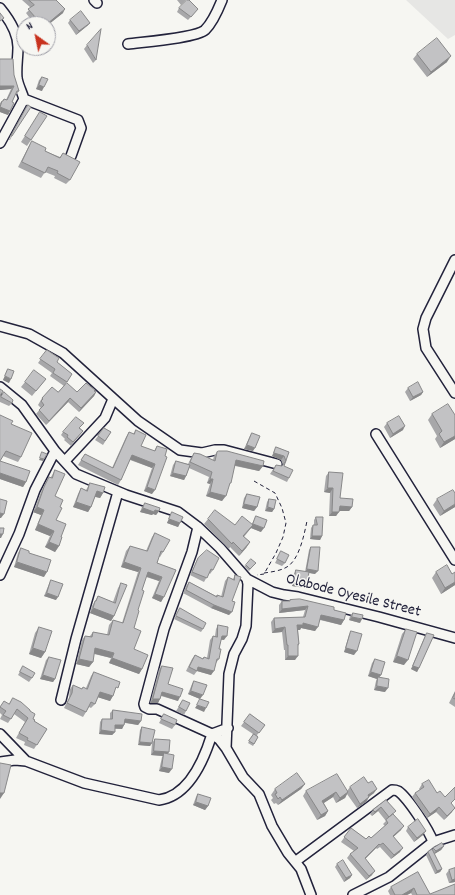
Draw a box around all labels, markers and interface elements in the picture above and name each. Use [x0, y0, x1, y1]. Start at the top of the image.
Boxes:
north arrow [16, 16, 56, 56]
text: N [23, 19, 37, 35]
street label: Olabode Oyesile Street [283, 571, 423, 623]

